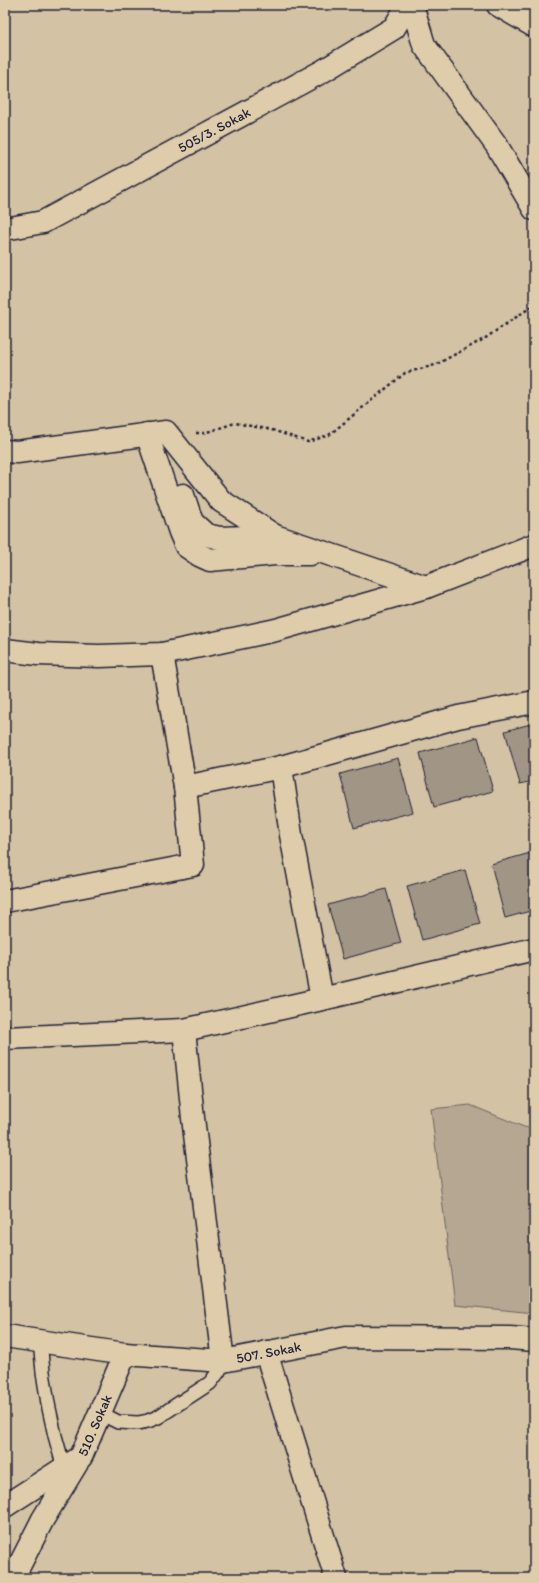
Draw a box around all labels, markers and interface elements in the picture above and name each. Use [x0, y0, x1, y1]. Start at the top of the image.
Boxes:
street label: 505/3. Sokak [175, 103, 253, 156]
street label: 507. Sokak [235, 1337, 303, 1367]
street label: 510. Sokak [74, 1392, 115, 1459]

